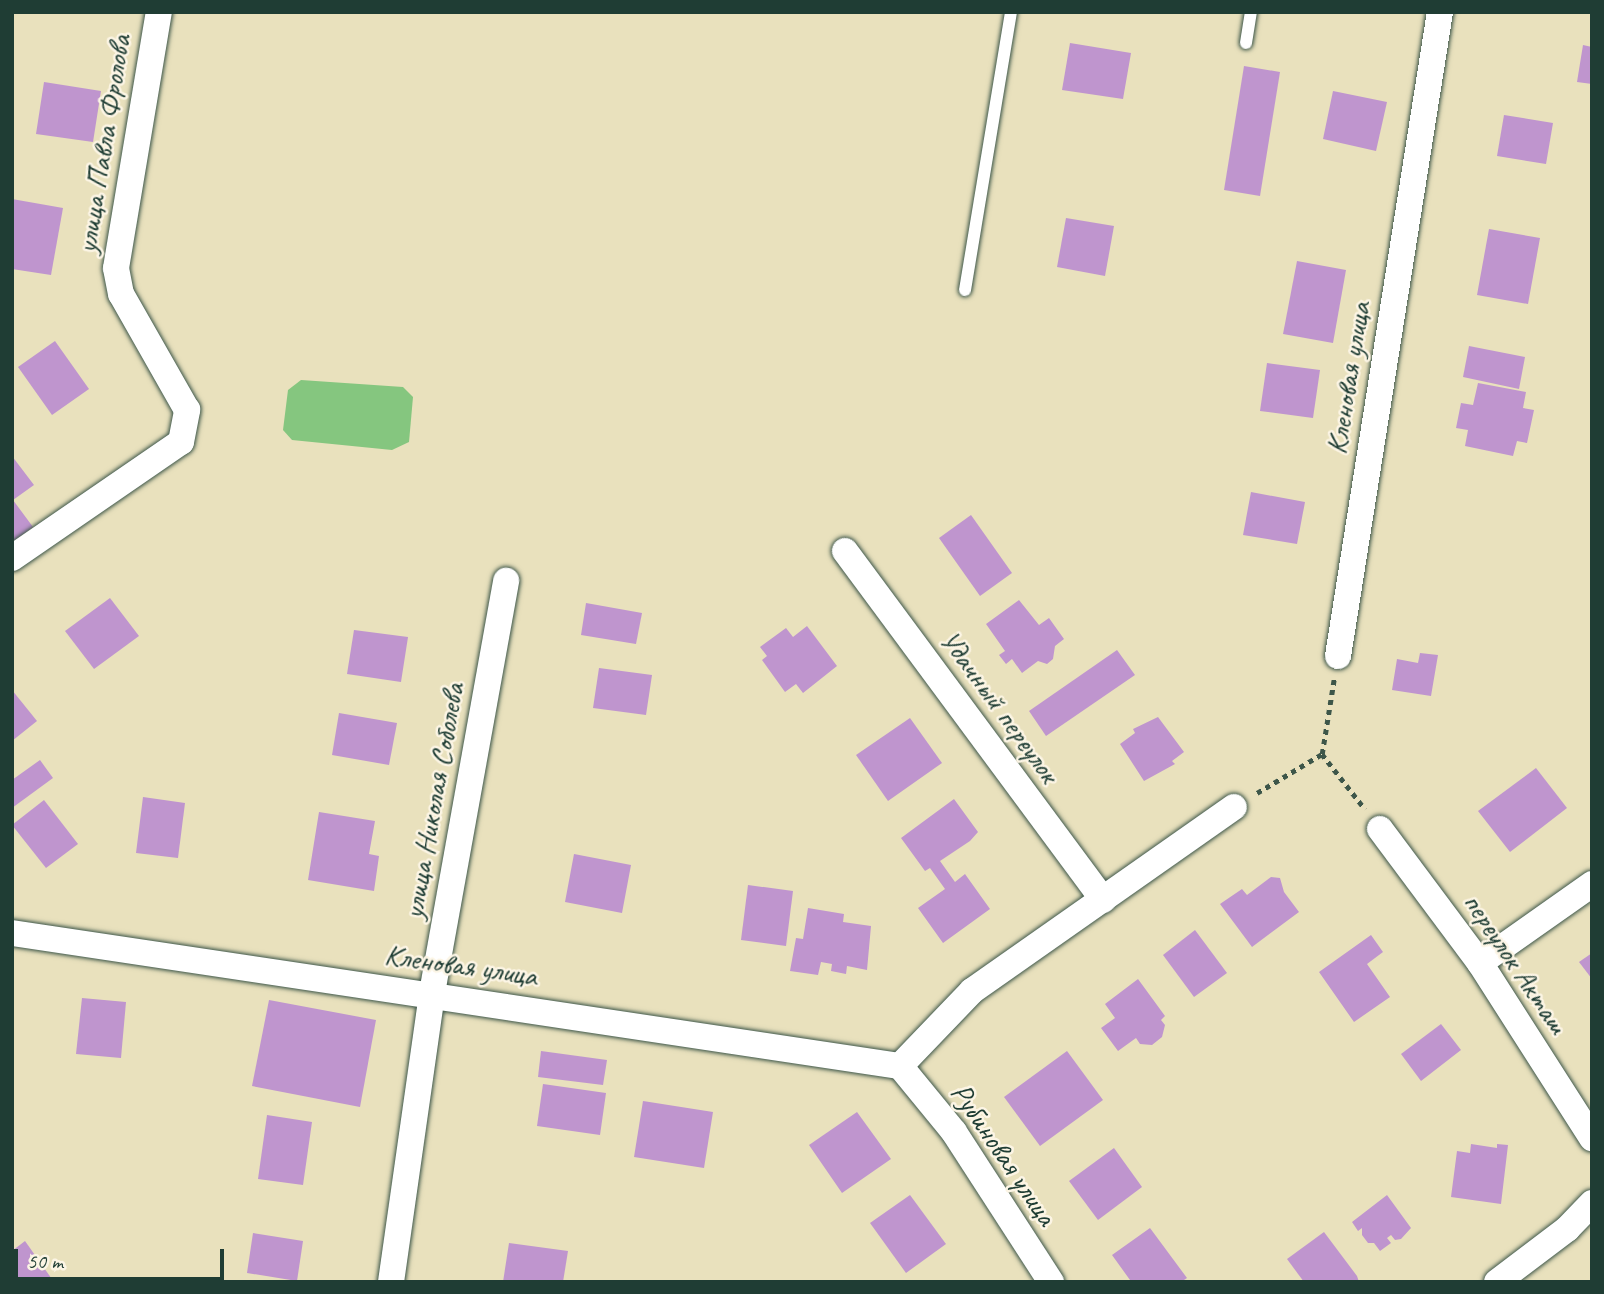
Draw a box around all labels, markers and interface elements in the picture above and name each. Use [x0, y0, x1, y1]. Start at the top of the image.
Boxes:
street label: улица Павла Фролова [68, 35, 138, 253]
street label: Кленовая улица [1318, 299, 1378, 457]
street label: Удачный переулок [933, 623, 1067, 789]
street label: улица Николая Соболева [395, 681, 471, 921]
street label: переулок Акташ [1455, 885, 1577, 1041]
street label: Кленовая улица [382, 936, 540, 994]
street label: Рубиновая улица [943, 1075, 1065, 1233]
scale bar [18, 1234, 228, 1278]
text: 50 m [27, 1248, 63, 1274]

